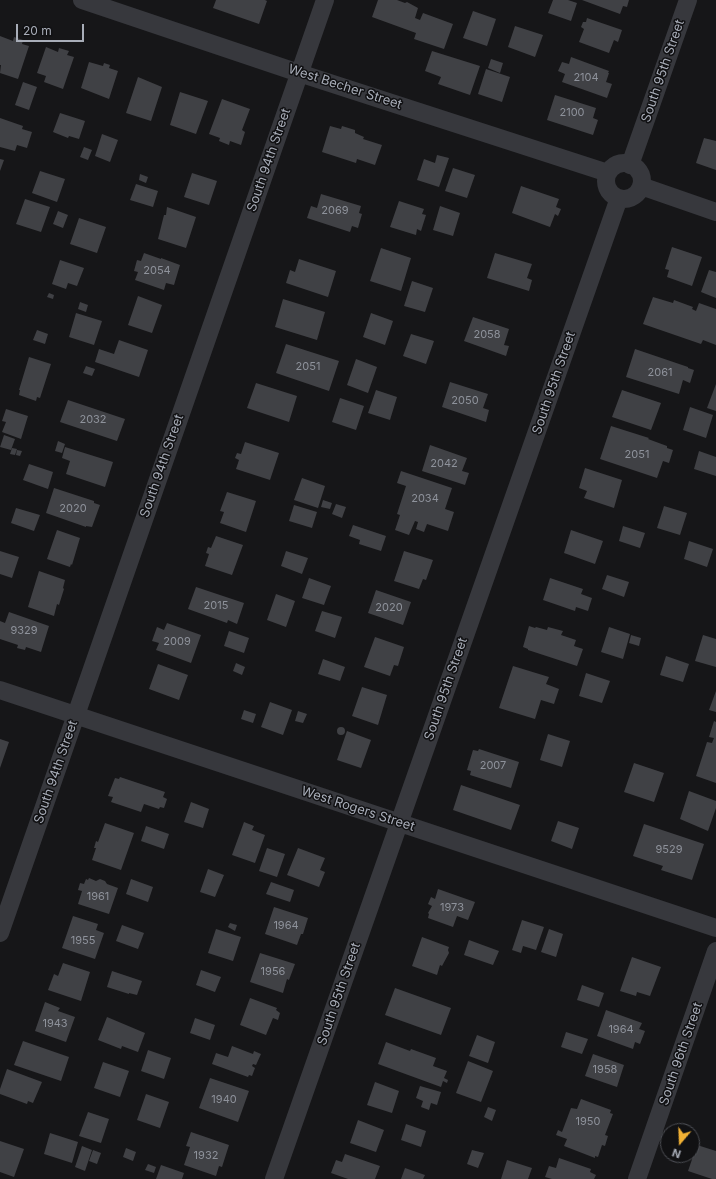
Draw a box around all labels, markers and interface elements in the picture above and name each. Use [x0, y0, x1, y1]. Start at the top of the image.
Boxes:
scale bar [18, 16, 86, 42]
street label: South 95th Street [638, 18, 688, 124]
text: 20 m [23, 23, 52, 38]
street label: West Becher Street [286, 61, 404, 113]
house number: 2104 [573, 71, 599, 85]
street label: South 94th Street [244, 106, 294, 214]
house number: 2100 [559, 106, 585, 120]
house number: 2069 [321, 204, 349, 218]
house number: 2054 [143, 264, 171, 278]
house number: 2058 [473, 328, 501, 342]
street label: South 95th Street [529, 330, 579, 436]
house number: 2051 [296, 360, 320, 374]
house number: 2061 [648, 366, 672, 380]
house number: 2050 [451, 394, 479, 408]
street label: South 94th Street [137, 412, 187, 520]
house number: 2032 [79, 413, 107, 427]
house number: 2051 [625, 448, 649, 462]
house number: 2042 [430, 457, 458, 471]
house number: 2034 [411, 492, 439, 506]
house number: 2020 [59, 502, 87, 516]
house number: 2015 [204, 599, 228, 613]
house number: 2020 [375, 601, 403, 615]
house number: 9329 [10, 624, 38, 638]
house number: 2009 [163, 635, 191, 649]
street label: South 95th Street [421, 636, 471, 742]
street label: South 94th Street [31, 718, 81, 826]
house number: 2007 [480, 759, 506, 773]
street label: West Rogers Street [299, 783, 417, 835]
house number: 9529 [655, 843, 683, 857]
house number: 1961 [87, 890, 109, 904]
house number: 1973 [440, 901, 464, 915]
house number: 1964 [273, 919, 299, 933]
house number: 1955 [71, 934, 95, 948]
street label: South 95th Street [314, 941, 364, 1047]
house number: 1956 [261, 965, 285, 979]
street label: South 96th Street [656, 1000, 706, 1108]
house number: 1943 [42, 1017, 68, 1031]
house number: 1964 [608, 1023, 634, 1037]
house number: 1958 [593, 1063, 617, 1077]
house number: 1940 [211, 1093, 237, 1107]
house number: 1950 [576, 1115, 600, 1129]
north arrow [660, 1123, 700, 1163]
text: N [670, 1145, 683, 1161]
house number: 1932 [194, 1149, 218, 1163]

